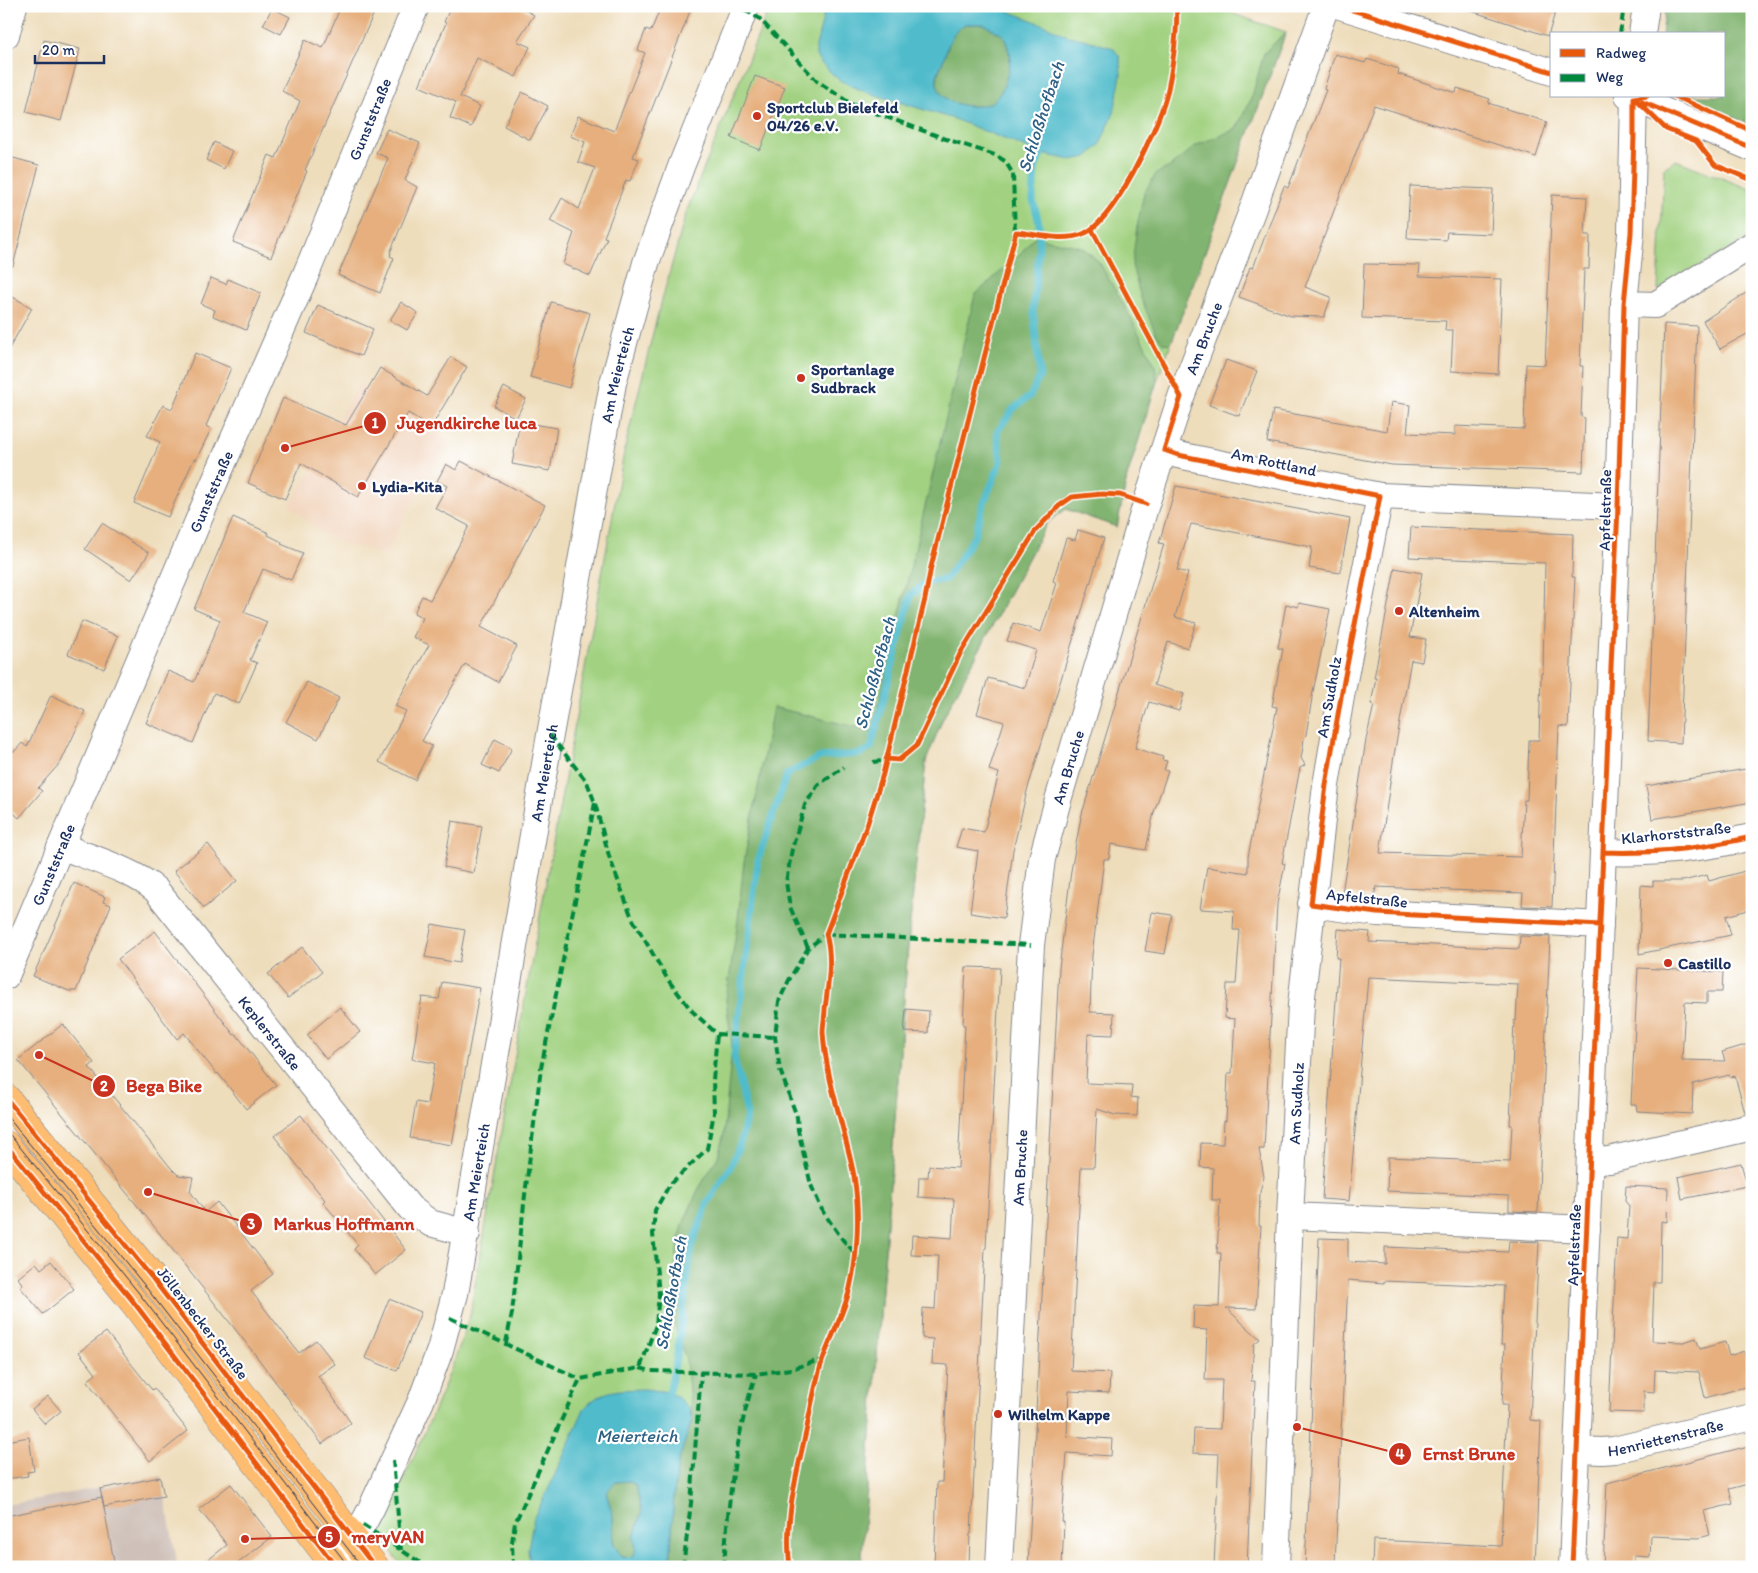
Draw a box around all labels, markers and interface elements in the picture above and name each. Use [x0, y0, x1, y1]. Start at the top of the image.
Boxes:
scale bar [35, 32, 104, 64]
legend [1550, 32, 1726, 98]
text: 20 m [42, 41, 76, 59]
text: Radweg [1596, 44, 1646, 62]
water label: Schloßhofbach [1013, 58, 1069, 175]
text: Weg [1596, 68, 1623, 86]
street label: Gunststraße [344, 75, 395, 163]
place label: Sportclub Bielefeld 04/26 e.V. [767, 98, 899, 135]
marker: Sportclub Bielefeld 04/26 e.V. [751, 110, 763, 122]
street label: Am Bruche [1181, 299, 1226, 377]
street label: Am Meierteich [597, 324, 638, 424]
place label: Sportanlage Sudbrack [811, 360, 895, 397]
marker: Sportanlage Sudbrack [795, 372, 807, 384]
callout: Jugendkirche luca [362, 406, 546, 439]
text: Jugendkirche luca [396, 412, 538, 434]
text: 1 [372, 414, 379, 432]
street label: Am Rottland [1230, 444, 1319, 480]
street label: Gunststraße [185, 448, 237, 535]
street label: Apfelstraße [1595, 469, 1615, 551]
place label: Lydia-Kita [372, 477, 443, 497]
marker: Lydia-Kita [356, 480, 368, 492]
place label: Altenheim [1408, 602, 1480, 621]
marker: Altenheim [1393, 605, 1405, 617]
water label: Schloßhofbach [849, 614, 901, 731]
street label: Am Sudholz [1313, 654, 1346, 739]
street label: Am Meierteich [526, 722, 561, 823]
street label: Am Bruche [1048, 728, 1088, 806]
street label: Klarhorststraße [1620, 818, 1732, 848]
street label: Gunststraße [27, 821, 79, 908]
street label: Apfelstraße [1325, 884, 1409, 912]
place label: Castillo [1678, 954, 1731, 973]
marker: Castillo [1662, 957, 1674, 969]
street label: Keplerstraße [235, 992, 306, 1074]
street label: Am Sudholz [1284, 1061, 1308, 1145]
callout: Bega Bike [91, 1069, 213, 1102]
text: Bega Bike [126, 1075, 202, 1097]
text: 2 [100, 1077, 108, 1095]
street label: Am Meierteich [458, 1122, 493, 1222]
street label: Am Bruche [1008, 1129, 1031, 1206]
street label: Apfelstraße [1563, 1204, 1585, 1286]
callout: Markus Hoffmann [238, 1207, 424, 1240]
text: Markus Hoffmann [274, 1213, 415, 1235]
text: 3 [247, 1215, 255, 1233]
water label: Schloßhofbach [650, 1234, 692, 1352]
street label: Jöllenbecker Straße [153, 1263, 253, 1383]
place label: Wilhelm Kappe [1008, 1405, 1111, 1425]
marker: Wilhelm Kappe [992, 1408, 1004, 1420]
street label: Henriettenstraße [1607, 1415, 1726, 1460]
water label: Meierteich [596, 1425, 678, 1447]
callout: Ernst Brune [1388, 1437, 1525, 1470]
text: Ernst Brune [1423, 1443, 1516, 1465]
text: 4 [1395, 1445, 1405, 1463]
callout: meryVAN [316, 1520, 434, 1553]
text: meryVAN [351, 1526, 424, 1548]
text: 5 [325, 1528, 333, 1546]

